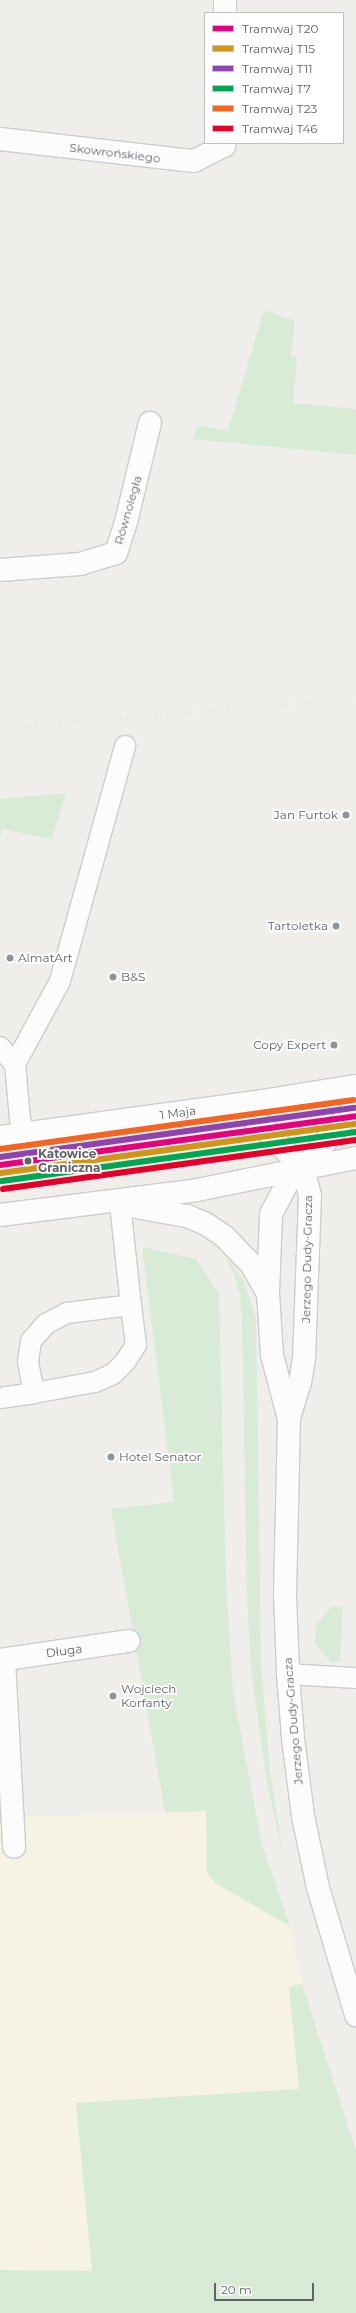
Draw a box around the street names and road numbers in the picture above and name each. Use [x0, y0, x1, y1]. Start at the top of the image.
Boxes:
street label: Skowrońskiego [69, 140, 161, 166]
street label: Równoległa [111, 474, 145, 546]
street label: 1 Maja [159, 1103, 197, 1123]
street label: Jerzego Dudy-Gracza [299, 1195, 315, 1323]
street label: Długa [45, 1641, 83, 1661]
street label: Jerzego Dudy-Gracza [280, 1657, 306, 1785]

